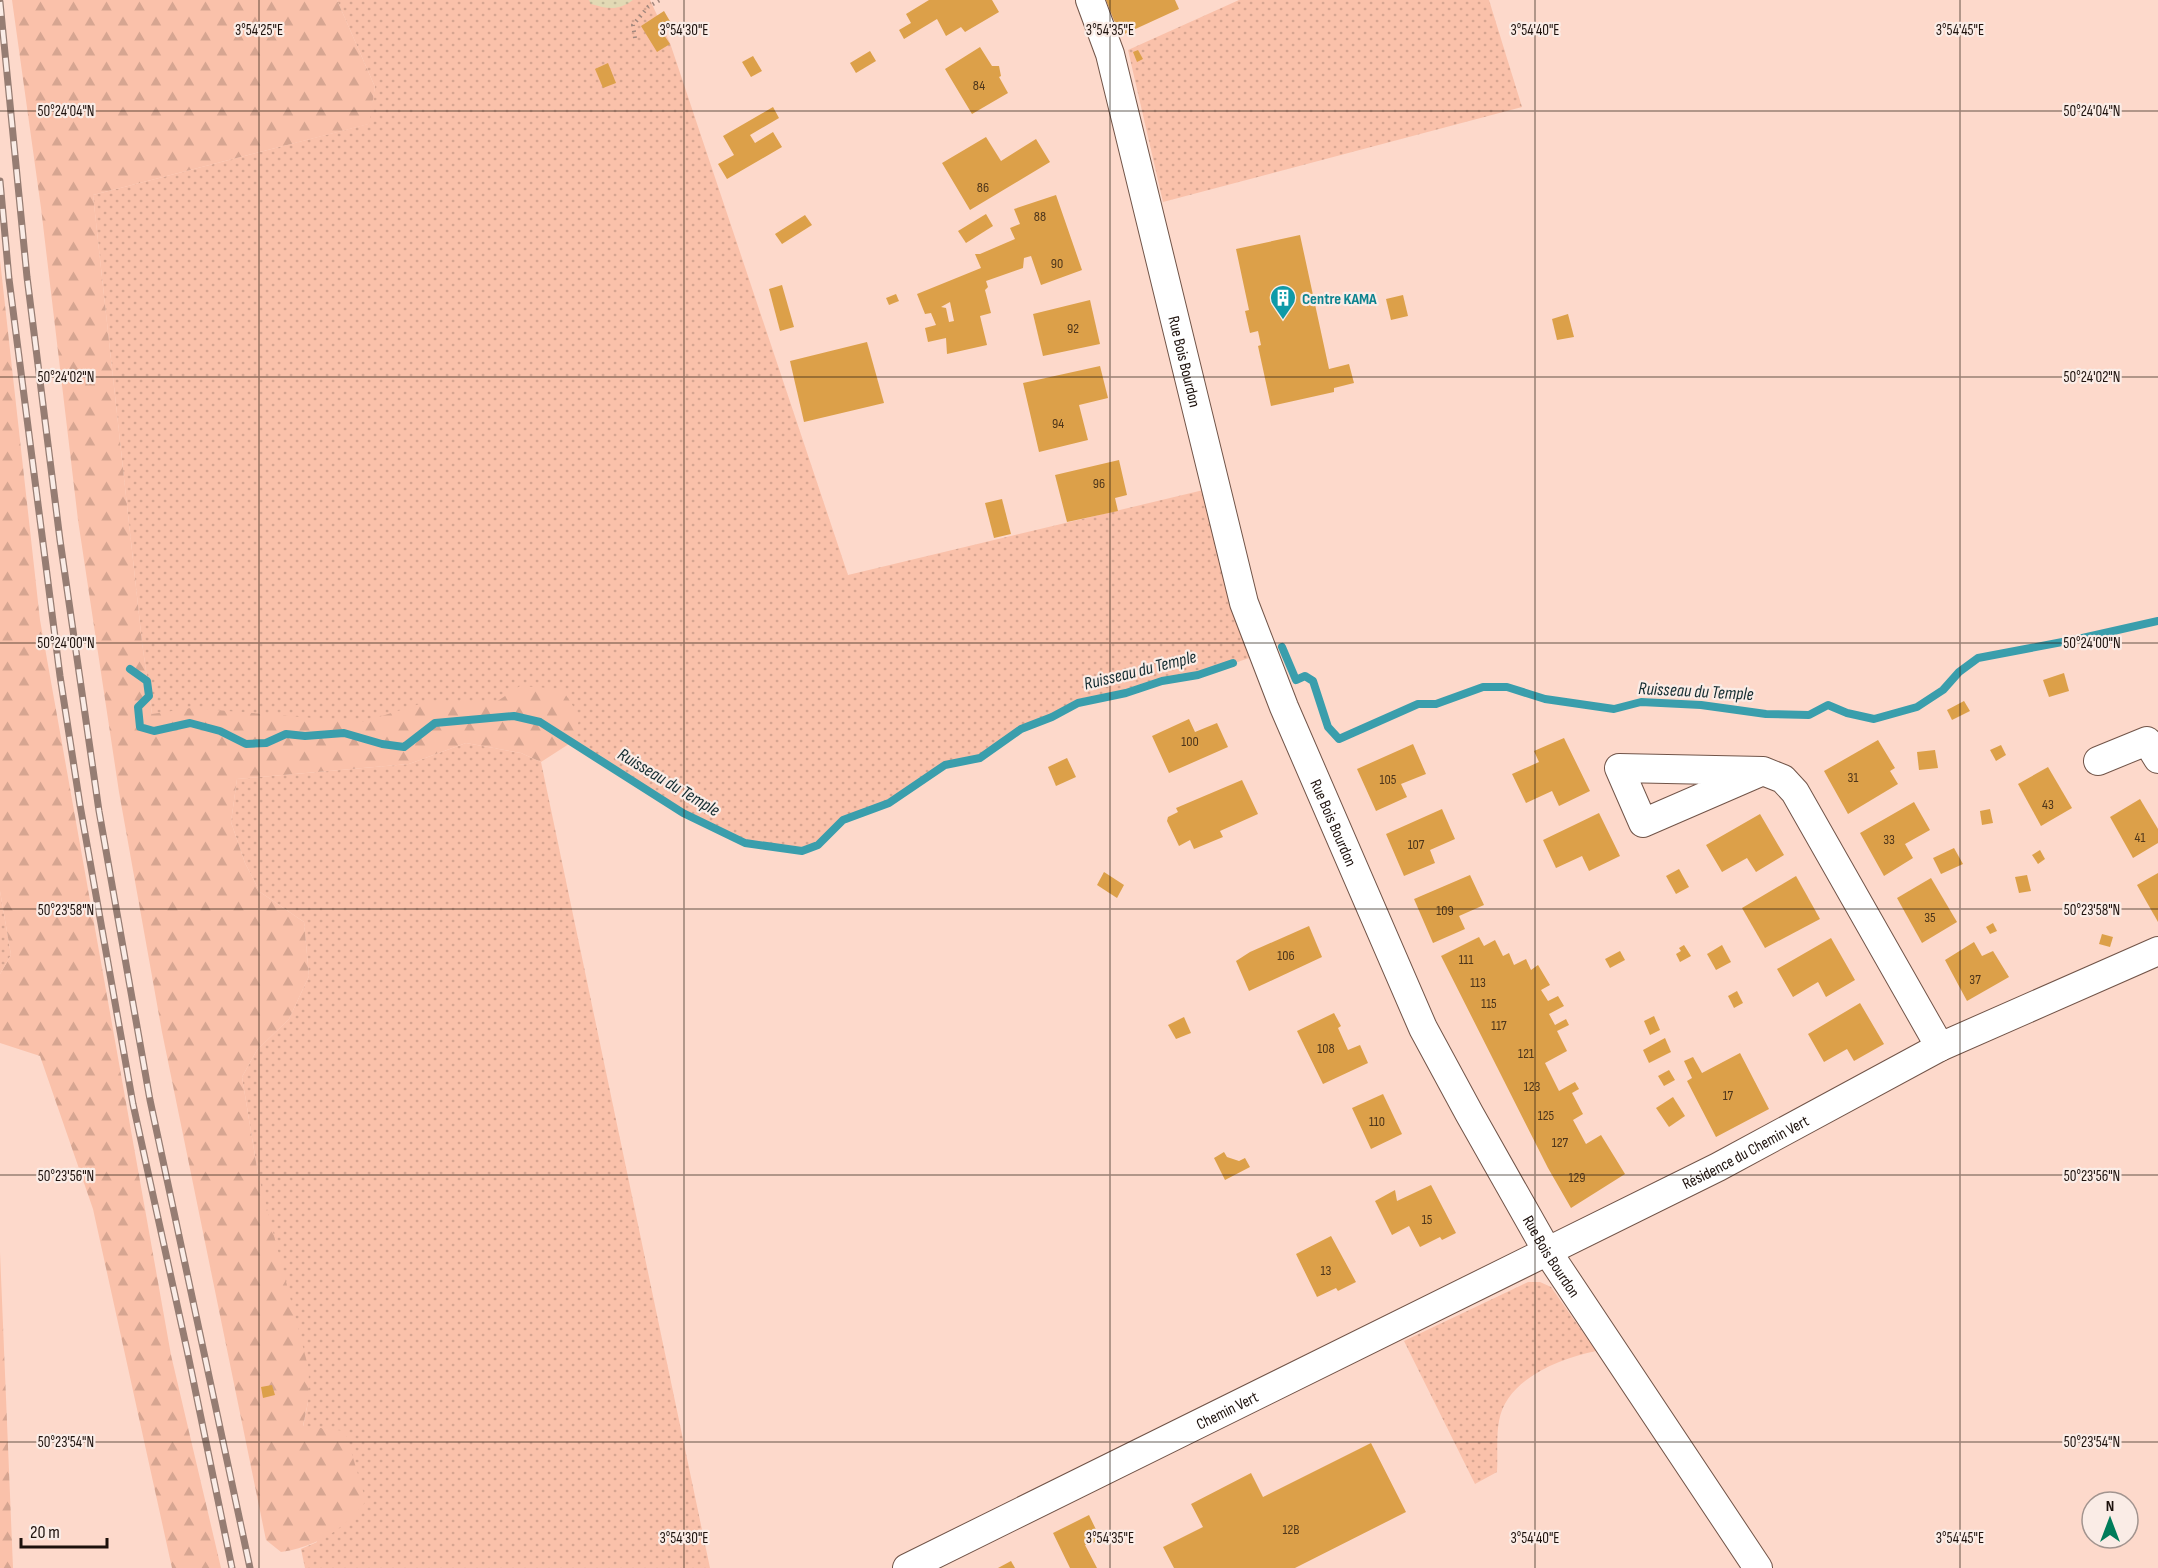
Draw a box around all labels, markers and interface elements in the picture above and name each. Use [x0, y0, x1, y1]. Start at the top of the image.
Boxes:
text: 3°54'25"E [235, 21, 283, 40]
text: 3°54'30"E [660, 21, 708, 40]
text: 3°54'35"E [1086, 21, 1134, 40]
text: 3°54'40"E [1511, 21, 1559, 40]
text: 3°54'45"E [1936, 21, 1984, 40]
house number: 84 [973, 77, 985, 94]
text: 50°24'04"N [38, 102, 94, 121]
text: 50°24'04"N [2064, 102, 2120, 121]
house number: 86 [977, 179, 989, 196]
house number: 88 [1034, 208, 1046, 225]
house number: 90 [1051, 255, 1063, 272]
building icon: Centre KAMA [1268, 283, 1298, 321]
place label: Centre KAMA [1302, 290, 1377, 309]
street label: Rue Bois Bourdon [1163, 314, 1204, 409]
house number: 92 [1067, 320, 1079, 337]
text: 50°24'02"N [38, 368, 94, 387]
text: 50°24'02"N [2064, 368, 2120, 387]
house number: 94 [1052, 415, 1064, 432]
house number: 96 [1093, 475, 1105, 492]
text: 50°24'00"N [37, 634, 95, 653]
text: 50°24'00"N [2063, 634, 2121, 653]
water label: Ruisseau du Temple [1082, 646, 1199, 695]
water label: Ruisseau du Temple [1638, 678, 1754, 705]
house number: 100 [1181, 733, 1199, 750]
water label: Ruisseau du Temple [614, 744, 724, 821]
house number: 31 [1848, 769, 1858, 786]
house number: 105 [1380, 771, 1397, 788]
street label: Rue Bois Bourdon [1305, 777, 1360, 870]
house number: 43 [2042, 796, 2054, 813]
house number: 41 [2135, 829, 2145, 846]
house number: 33 [1883, 831, 1895, 848]
house number: 107 [1408, 836, 1425, 853]
text: 50°23'58"N [38, 901, 94, 920]
text: 50°23'58"N [2064, 901, 2120, 920]
house number: 109 [1436, 902, 1454, 919]
house number: 35 [1924, 909, 1936, 926]
house number: 106 [1277, 947, 1295, 964]
house number: 111 [1459, 951, 1473, 968]
house number: 37 [1969, 971, 1981, 988]
house number: 113 [1470, 974, 1486, 991]
house number: 115 [1481, 995, 1497, 1012]
house number: 117 [1491, 1017, 1507, 1034]
house number: 108 [1317, 1040, 1335, 1057]
house number: 121 [1518, 1045, 1534, 1062]
house number: 123 [1524, 1078, 1540, 1095]
house number: 17 [1723, 1087, 1734, 1104]
house number: 125 [1538, 1107, 1555, 1124]
street label: Résidence du Chemin Vert [1680, 1112, 1813, 1194]
house number: 110 [1369, 1113, 1385, 1130]
house number: 127 [1552, 1134, 1569, 1151]
text: 50°23'56"N [38, 1167, 94, 1186]
text: 50°23'56"N [2064, 1167, 2120, 1186]
house number: 129 [1568, 1169, 1586, 1186]
house number: 15 [1422, 1211, 1433, 1228]
street label: Rue Bois Bourdon [1518, 1213, 1583, 1302]
house number: 13 [1321, 1262, 1332, 1279]
street label: Chemin Vert [1194, 1388, 1262, 1434]
text: 50°23'54"N [38, 1433, 94, 1452]
text: 50°23'54"N [2064, 1433, 2120, 1452]
north arrow [2080, 1490, 2140, 1550]
text: N [2106, 1497, 2114, 1516]
scale bar [21, 1511, 106, 1549]
house number: 12B [1282, 1521, 1300, 1538]
text: 20 m [30, 1522, 60, 1543]
text: 3°54'30"E [660, 1529, 708, 1548]
text: 3°54'35"E [1086, 1529, 1134, 1548]
text: 3°54'40"E [1511, 1529, 1559, 1548]
text: 3°54'45"E [1936, 1529, 1984, 1548]

